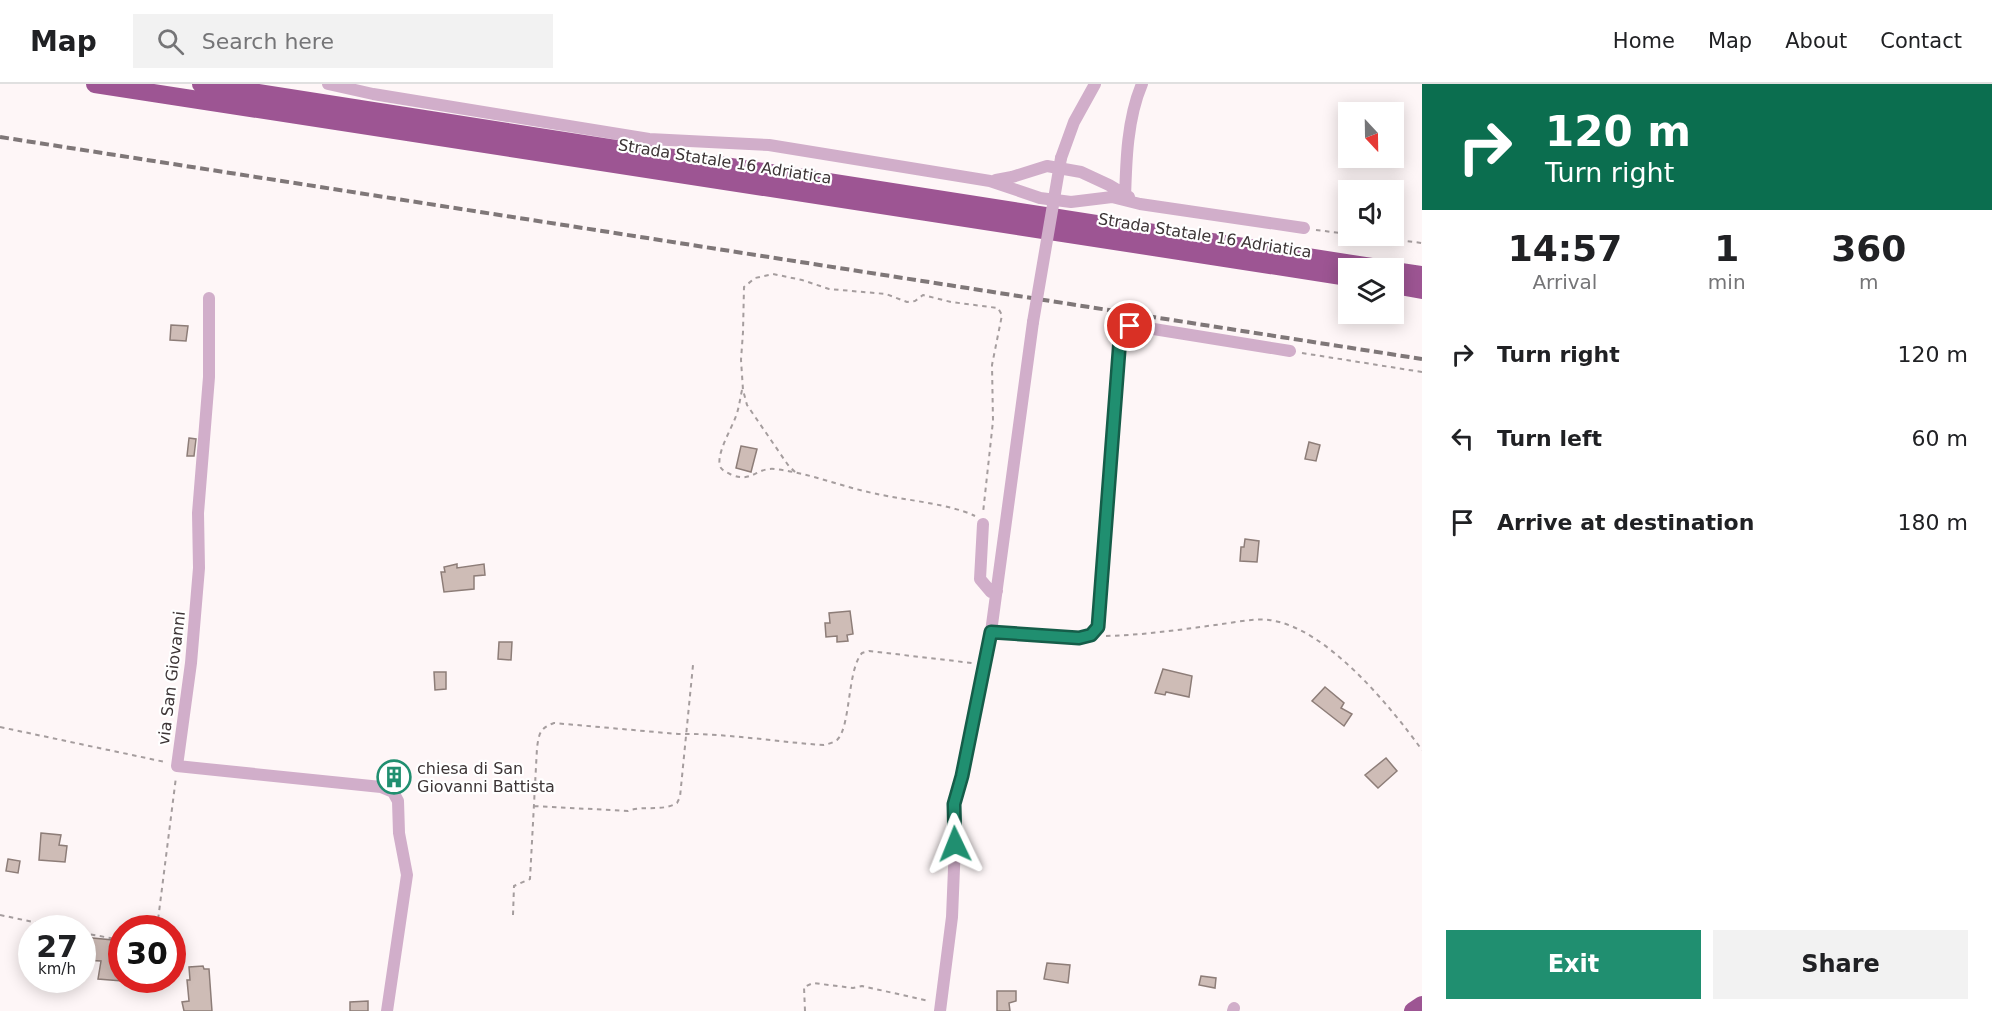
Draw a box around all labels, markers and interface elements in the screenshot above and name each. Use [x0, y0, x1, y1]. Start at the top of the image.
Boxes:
search box [133, 14, 553, 68]
text: Map [30, 25, 97, 58]
icon: search [154, 25, 187, 58]
text: Search here [202, 29, 334, 54]
text: Home [1613, 29, 1675, 53]
text: Map [1708, 29, 1752, 53]
text: About [1785, 29, 1847, 53]
text: Contact [1880, 29, 1962, 53]
north arrow [1338, 102, 1404, 168]
map controls [1338, 102, 1404, 324]
text: 120 m [1545, 107, 1691, 156]
icon: right [1446, 108, 1524, 186]
street label: Strada Statale 16 Adriatica [617, 135, 833, 188]
text: Turn right [1545, 157, 1674, 188]
button: sound [1338, 180, 1404, 246]
street label: Strada Statale 16 Adriatica [1097, 209, 1313, 262]
text: 14:57 [1508, 228, 1622, 269]
text: 1 [1714, 228, 1739, 269]
text: 360 [1831, 228, 1906, 269]
button: layers [1338, 258, 1404, 324]
text: Arrival [1532, 270, 1597, 294]
text: min [1708, 270, 1746, 294]
text: m [1859, 270, 1879, 294]
pin [1104, 300, 1155, 351]
icon: arrive [1113, 309, 1146, 342]
icon: right [1446, 338, 1479, 371]
text: Turn right [1497, 342, 1620, 367]
text: 120 m [1898, 342, 1968, 367]
icon: left [1446, 422, 1479, 455]
text: Turn left [1497, 426, 1602, 451]
text: 60 m [1912, 426, 1968, 451]
icon: arrive [1446, 506, 1479, 539]
text: Arrive at destination [1497, 510, 1754, 535]
text: 180 m [1898, 510, 1968, 535]
street label: via San Giovanni [154, 610, 189, 746]
building icon: chiesa di San Giovanni Battista [376, 759, 412, 795]
place label: chiesa di San Giovanni Battista [417, 759, 555, 796]
position arrow [923, 812, 987, 876]
speed limit sign: 30 [108, 915, 186, 993]
text: 27 [36, 929, 78, 964]
button: Exit [1446, 930, 1701, 999]
button: Share [1713, 930, 1968, 999]
text: km/h [38, 960, 76, 978]

